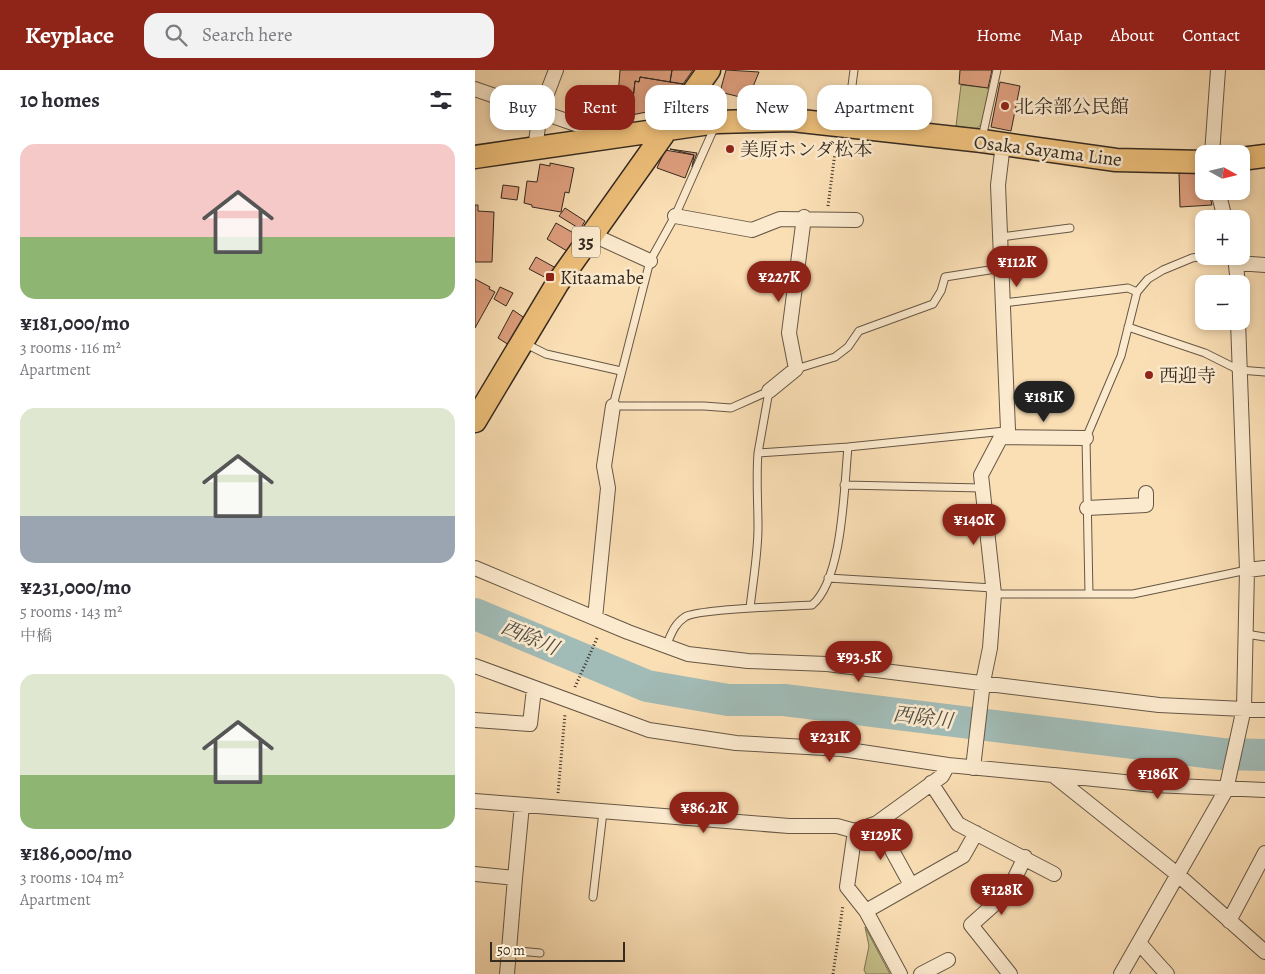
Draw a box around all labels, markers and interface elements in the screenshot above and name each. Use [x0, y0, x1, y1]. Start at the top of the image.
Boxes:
search box [144, 13, 494, 58]
text: Keyplace [25, 19, 114, 51]
icon: search [162, 21, 190, 49]
text: Search here [202, 22, 292, 48]
text: Home [976, 23, 1021, 47]
text: Map [1049, 23, 1082, 47]
text: About [1110, 23, 1154, 47]
text: Contact [1182, 23, 1240, 47]
chip: Buy [490, 85, 555, 130]
chip: Rent [565, 85, 635, 130]
chip: Filters [645, 85, 727, 130]
chip: New [737, 85, 807, 130]
chip: Apartment [817, 85, 932, 130]
text: 10 homes [20, 86, 100, 114]
icon: filters [427, 86, 455, 114]
place label: 北余部公民館 [1015, 94, 1129, 120]
marker: 北余部公民館 [999, 100, 1011, 112]
street label: Osaka Sayama Line [972, 129, 1123, 173]
place label: 美原ホンダ松本 [740, 137, 872, 163]
marker: 美原ホンダ松本 [724, 143, 736, 155]
north arrow [1195, 145, 1250, 200]
map controls [1195, 145, 1250, 330]
icon: home [193, 177, 283, 267]
button: + [1195, 210, 1250, 265]
road number: 35 [572, 226, 600, 258]
pin: ¥112K [982, 246, 1052, 288]
text: ¥112K [998, 251, 1036, 273]
pin: ¥227K [744, 260, 814, 303]
place label: Kitaamabe [560, 265, 644, 291]
text: ¥227K [758, 266, 800, 288]
marker: Kitaamabe [544, 271, 556, 283]
button: − [1195, 275, 1250, 330]
text: ¥181,000/mo [20, 309, 130, 337]
text: 3 rooms · 116 m² [20, 337, 121, 359]
text: Apartment [20, 359, 91, 381]
place label: 西迎寺 [1159, 363, 1216, 389]
marker: 西迎寺 [1143, 369, 1155, 381]
pin: ¥181K [1009, 380, 1079, 423]
text: ¥181K [1025, 386, 1063, 408]
icon: home [193, 441, 283, 531]
pin: ¥140K [939, 504, 1009, 546]
text: ¥140K [954, 509, 995, 531]
text: ¥231,000/mo [20, 573, 131, 601]
text: 5 rooms · 143 m² [20, 601, 122, 623]
water label: 西除川 [497, 613, 565, 662]
text: 中橋 [20, 625, 52, 647]
pin: ¥93.5K [818, 640, 900, 683]
text: ¥93.5K [836, 646, 882, 668]
water label: 西除川 [892, 700, 956, 735]
icon: home [193, 707, 283, 797]
pin: ¥231K [795, 720, 865, 763]
text: ¥231K [810, 726, 850, 748]
pin: ¥186K [1123, 758, 1193, 800]
text: ¥186K [1138, 763, 1178, 785]
pin: ¥86.2K [663, 792, 745, 834]
text: ¥86.2K [681, 797, 727, 819]
pin: ¥129K [846, 818, 916, 861]
text: ¥129K [861, 824, 901, 846]
text: ¥186,000/mo [20, 839, 132, 867]
text: 3 rooms · 104 m² [20, 867, 124, 889]
pin: ¥128K [967, 874, 1037, 916]
text: ¥128K [982, 879, 1022, 901]
text: Apartment [20, 889, 91, 911]
scale bar [490, 939, 625, 962]
text: 50 m [497, 941, 525, 960]

